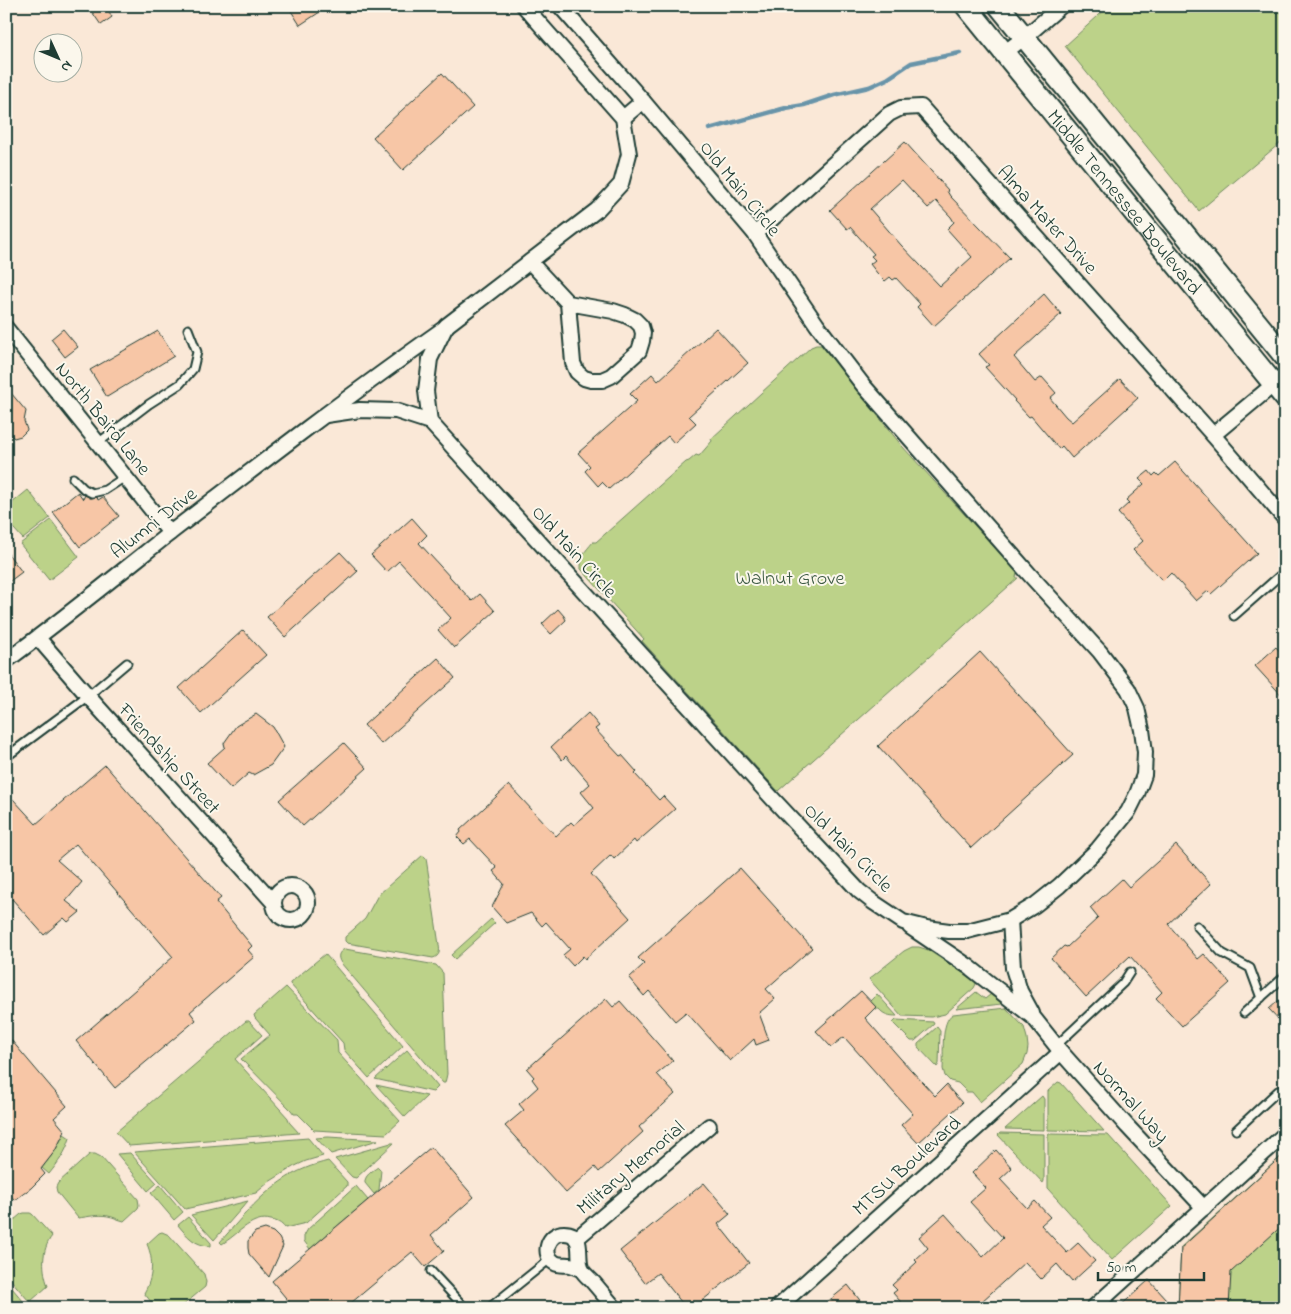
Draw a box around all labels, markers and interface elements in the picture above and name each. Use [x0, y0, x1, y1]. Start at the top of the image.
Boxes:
north arrow [32, 32, 82, 82]
text: N [55, 55, 77, 77]
street label: Middle Tennessee Boulevard [1039, 104, 1207, 302]
street label: Old Main Circle [691, 135, 787, 244]
street label: Alma Mater Drive [989, 159, 1103, 282]
street label: North Baird Lane [47, 357, 157, 483]
street label: Alumni Drive [105, 481, 204, 567]
street label: Old Main Circle [524, 500, 623, 606]
park label: Walnut Grove [735, 565, 845, 594]
street label: Friendship Street [110, 697, 226, 822]
street label: Old Main Circle [796, 797, 899, 900]
street label: Normal Way [1085, 1055, 1175, 1150]
street label: MTSU Boulevard [847, 1110, 969, 1224]
street label: Military Memorial [571, 1115, 692, 1223]
scale bar [1098, 1249, 1205, 1281]
text: 50 m [1106, 1257, 1137, 1279]

